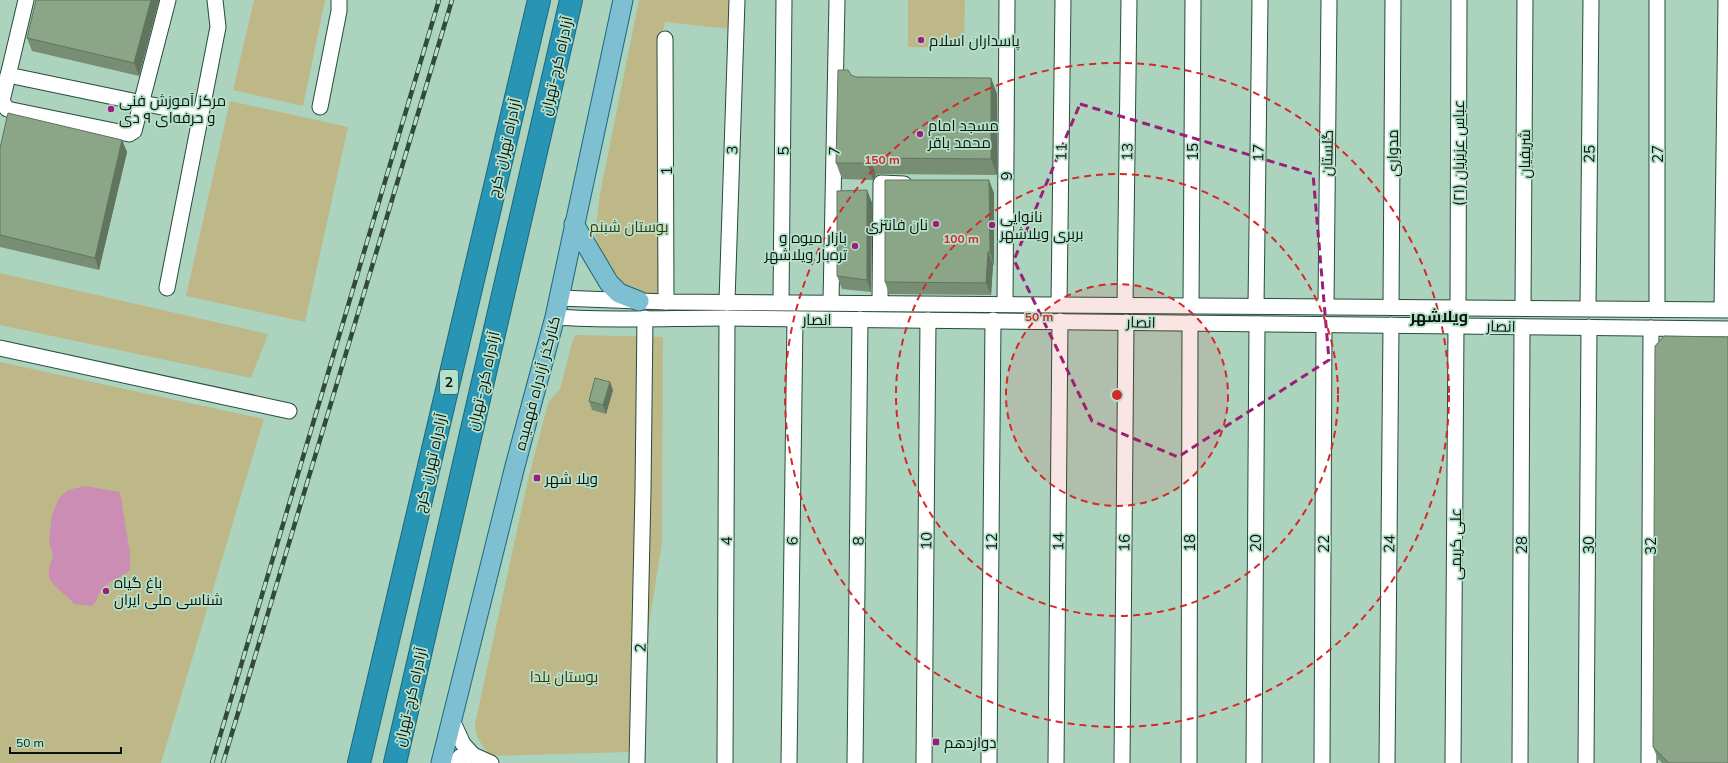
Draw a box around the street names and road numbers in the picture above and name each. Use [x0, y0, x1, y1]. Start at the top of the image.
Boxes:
street label: آزادراه کرج-تهران [535, 14, 579, 118]
street label: آزادراه تهران-کرج [483, 96, 527, 200]
street label: عباس عزیزیان (۲۱) [1449, 100, 1469, 206]
street label: مدواری [1383, 129, 1403, 177]
street label: شریفیان [1515, 129, 1535, 179]
street label: گلستان [1317, 130, 1338, 176]
street label: 11 [1051, 143, 1071, 161]
street label: 13 [1117, 143, 1137, 161]
street label: 15 [1183, 143, 1202, 161]
street label: 17 [1248, 144, 1268, 162]
street label: 3 [722, 145, 742, 155]
street label: 25 [1579, 145, 1599, 163]
street label: 27 [1648, 145, 1667, 163]
street label: 5 [773, 146, 793, 156]
street label: 7 [824, 146, 844, 156]
street label: 1 [657, 166, 676, 176]
street label: 9 [997, 171, 1016, 181]
street label: انصار [801, 310, 832, 329]
street label: انصار [1125, 312, 1156, 332]
street label: کنارگذر آزادراه فهمیده [510, 314, 565, 453]
street label: انصار [1485, 316, 1516, 336]
street label: آزادراه کرج-تهران [462, 329, 506, 433]
road number: 2 [440, 370, 458, 394]
street label: آزادراه تهران-کرج [409, 411, 453, 515]
street label: علی کریمی [1446, 508, 1466, 580]
street label: 10 [916, 532, 936, 550]
street label: 12 [982, 533, 1001, 551]
street label: 14 [1048, 533, 1068, 551]
street label: 16 [1114, 534, 1134, 552]
street label: 18 [1180, 534, 1199, 552]
street label: 20 [1246, 534, 1265, 552]
street label: 22 [1314, 535, 1333, 553]
street label: 24 [1379, 535, 1399, 553]
street label: 4 [717, 536, 736, 546]
street label: 6 [782, 536, 802, 546]
street label: 8 [848, 536, 868, 546]
street label: 28 [1512, 536, 1531, 554]
street label: 30 [1579, 536, 1598, 554]
street label: 32 [1641, 537, 1660, 555]
street label: 2 [630, 643, 650, 653]
street label: آزادراه کرج-تهران [389, 645, 433, 749]

